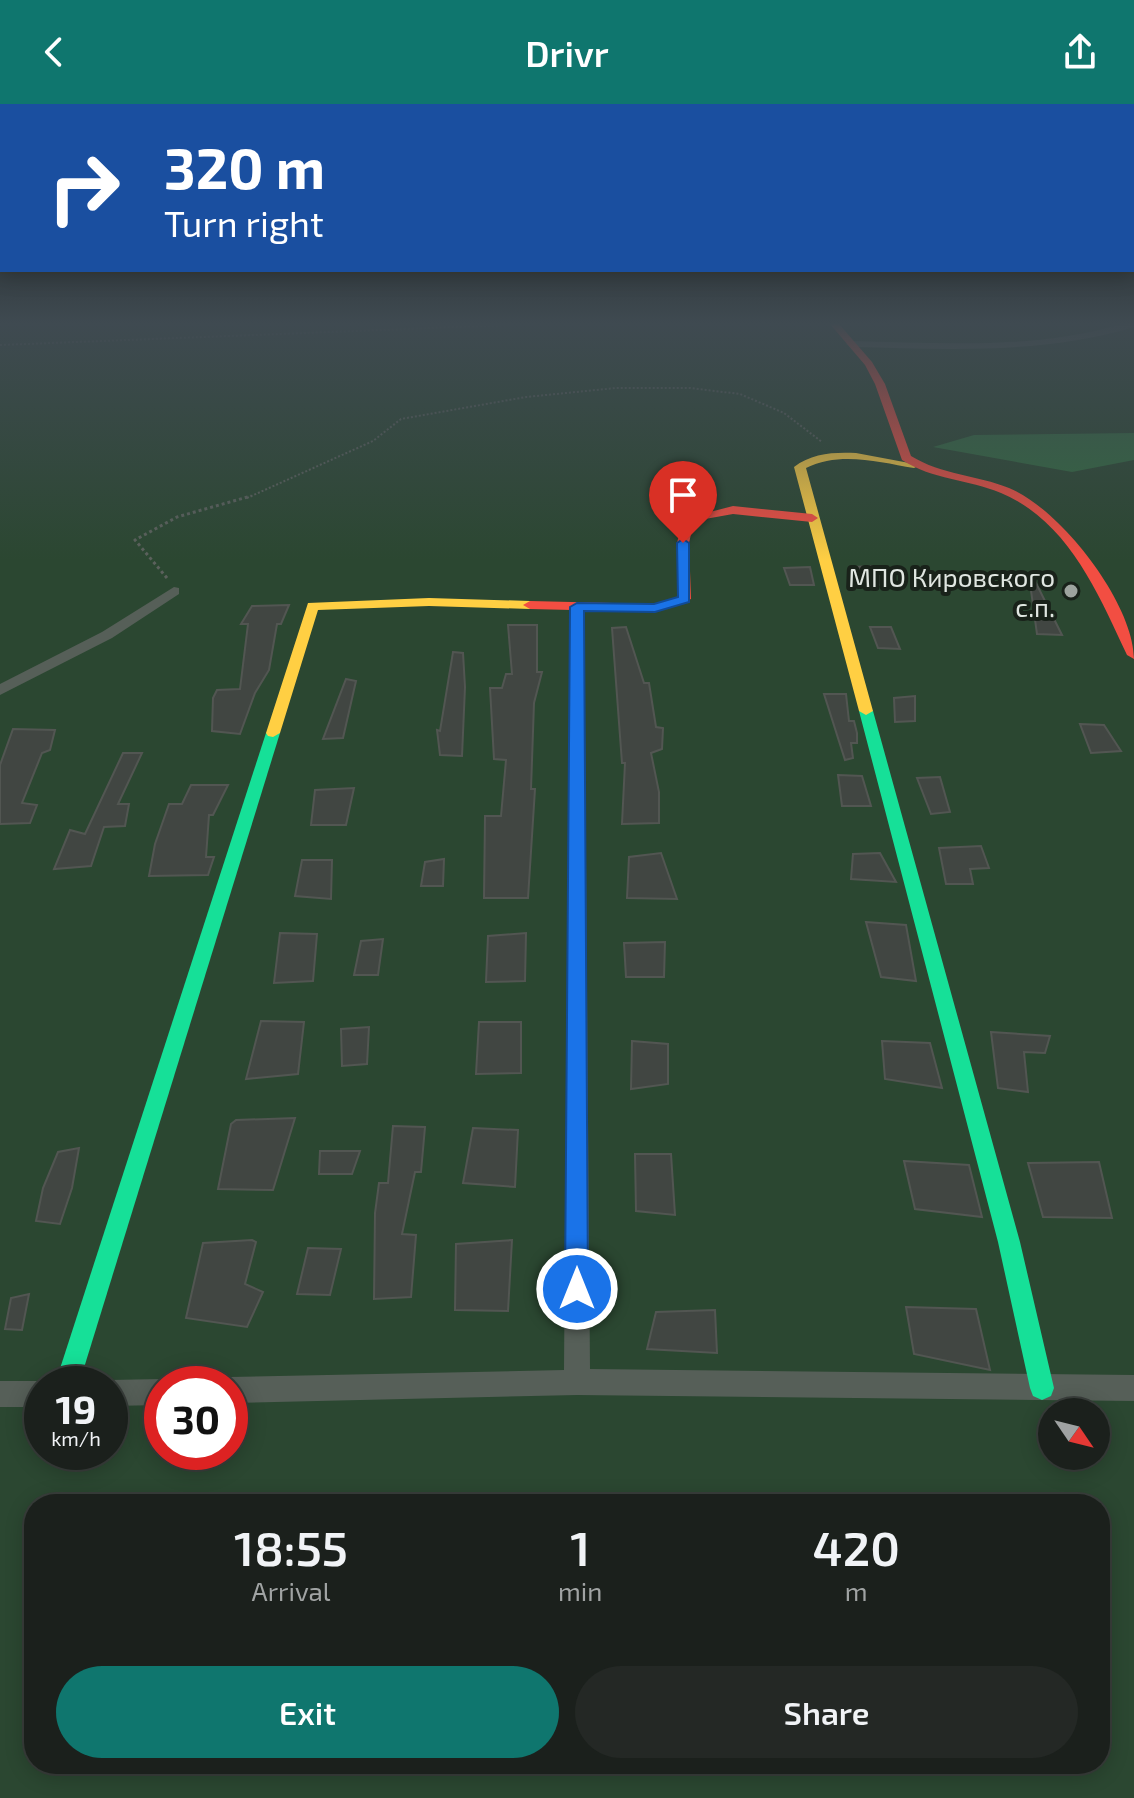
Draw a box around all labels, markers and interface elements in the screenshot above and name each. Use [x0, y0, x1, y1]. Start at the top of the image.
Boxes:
icon: back [32, 30, 76, 74]
icon: share [1058, 30, 1102, 74]
text: Drivr [525, 31, 609, 74]
text: 320 m [164, 133, 325, 200]
icon: right [32, 136, 136, 240]
text: Turn right [164, 201, 324, 244]
pin [649, 461, 717, 543]
icon: arrive [661, 473, 705, 517]
place label: МПО Кировского с.п. [848, 561, 1055, 622]
marker: МПО Кировского с.п. [1062, 582, 1080, 600]
position arrow [535, 1247, 619, 1331]
speed limit sign: 30 [144, 1366, 248, 1470]
text: 19 [56, 1384, 96, 1432]
north arrow [1038, 1398, 1110, 1470]
map controls [1038, 1398, 1110, 1470]
text: km/h [51, 1426, 101, 1450]
text: 18:55 [234, 1518, 348, 1576]
text: 1 [570, 1518, 590, 1576]
text: 420 [812, 1518, 900, 1576]
text: Arrival [251, 1575, 331, 1606]
text: min [558, 1575, 602, 1606]
text: m [845, 1575, 868, 1606]
button: Exit [56, 1666, 559, 1758]
button: Share [575, 1666, 1078, 1758]

